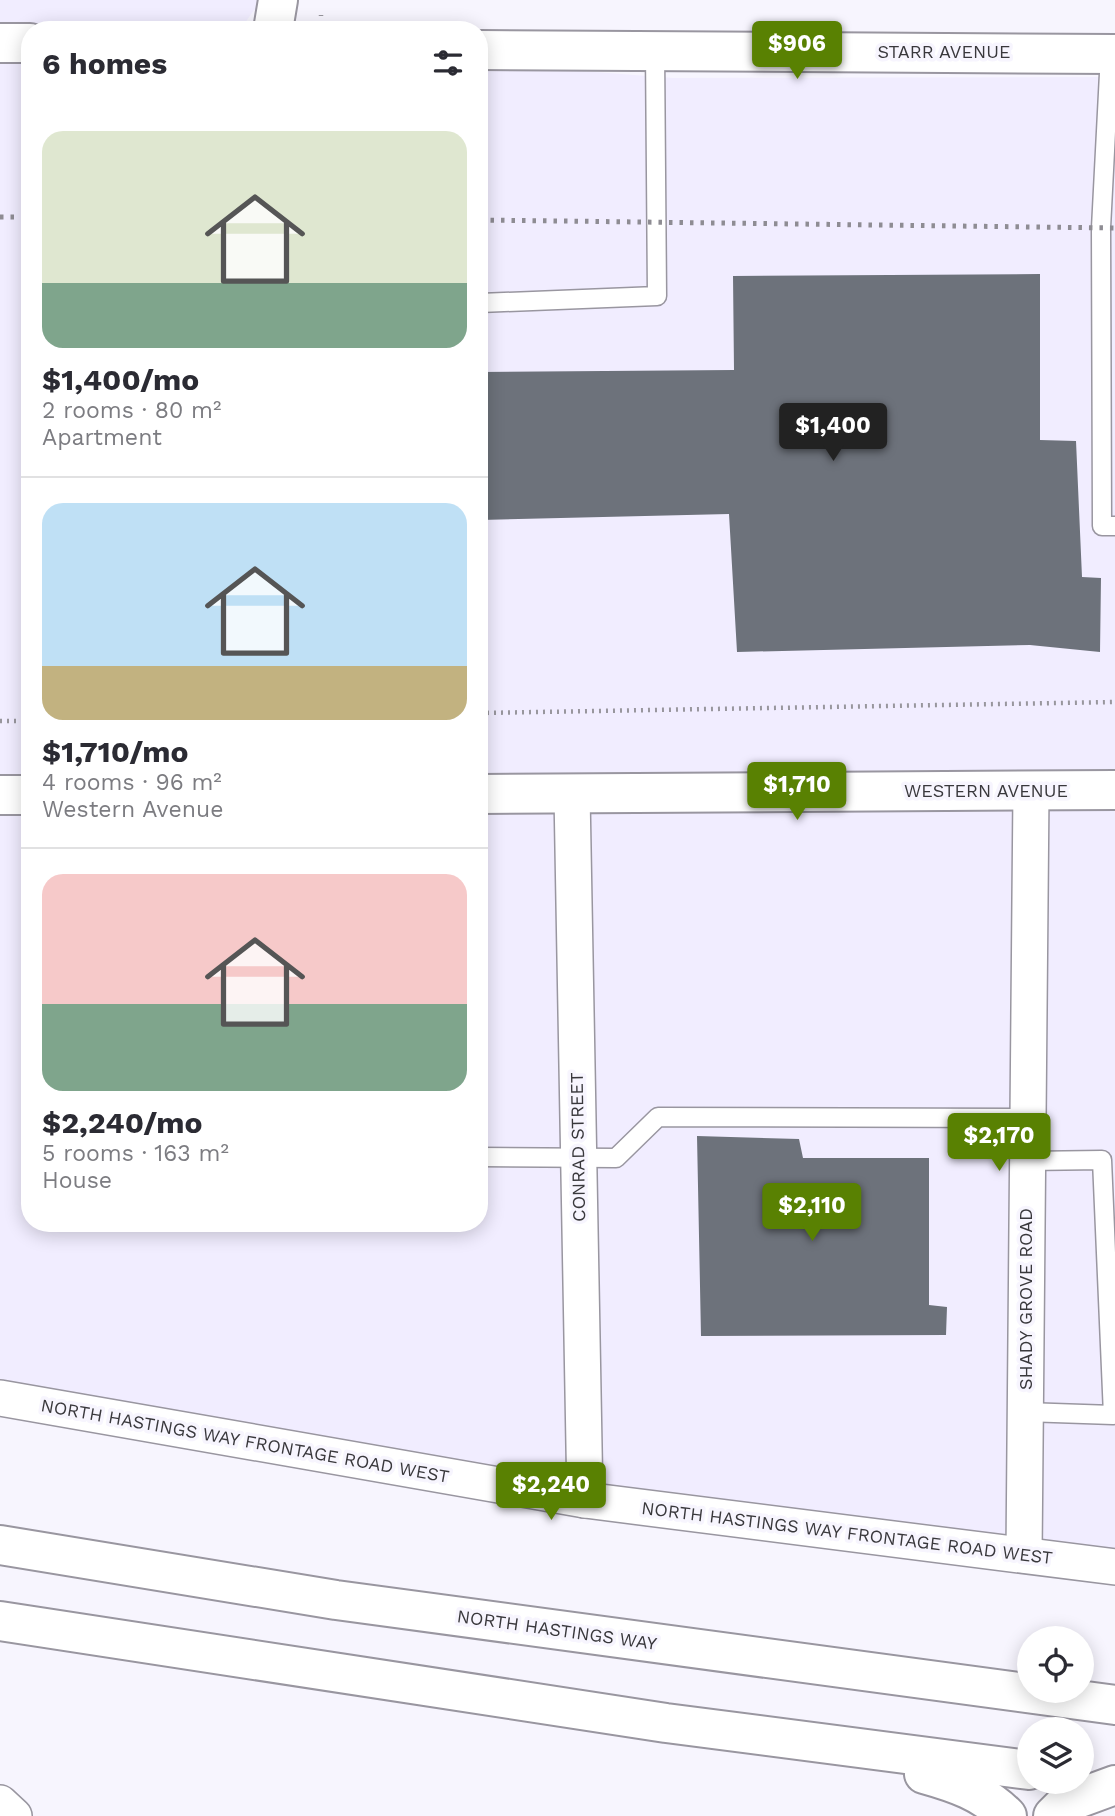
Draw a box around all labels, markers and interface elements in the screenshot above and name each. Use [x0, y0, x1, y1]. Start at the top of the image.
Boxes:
pin: $906 [756, 22, 838, 81]
text: $906 [768, 30, 826, 57]
street label: STARR AVENUE [878, 41, 1010, 62]
icon: filters [429, 44, 467, 82]
text: 6 homes [42, 46, 167, 81]
icon: home [192, 176, 318, 302]
text: $1,400/mo [42, 362, 199, 397]
text: 2 rooms · 80 m² [42, 397, 221, 424]
pin: $1,400 [776, 404, 890, 463]
text: $1,400 [795, 412, 871, 439]
text: Apartment [42, 424, 162, 451]
icon: home [192, 548, 318, 674]
text: $1,710/mo [42, 734, 189, 769]
pin: $1,710 [740, 762, 854, 822]
text: 4 rooms · 96 m² [42, 769, 222, 796]
text: $1,710 [763, 771, 831, 798]
street label: WESTERN AVENUE [904, 780, 1068, 801]
text: Western Avenue [42, 796, 224, 823]
icon: home [192, 919, 318, 1045]
street label: CONRAD STREET [566, 1072, 589, 1222]
text: $2,240/mo [42, 1105, 203, 1140]
pin: $2,170 [942, 1114, 1056, 1173]
text: $2,170 [964, 1122, 1034, 1149]
text: 5 rooms · 163 m² [42, 1140, 229, 1167]
text: House [42, 1167, 112, 1194]
pin: $2,110 [755, 1184, 869, 1243]
text: $2,110 [778, 1192, 846, 1219]
street label: SHADY GROVE ROAD [1015, 1208, 1036, 1390]
street label: NORTH HASTINGS WAY FRONTAGE ROAD WEST [39, 1394, 451, 1487]
pin: $2,240 [494, 1462, 608, 1522]
text: $2,240 [512, 1471, 590, 1498]
street label: NORTH HASTINGS WAY FRONTAGE ROAD WEST [640, 1497, 1054, 1568]
street label: NORTH HASTINGS WAY [456, 1605, 659, 1654]
map controls [1017, 1626, 1094, 1794]
button: locate [1017, 1626, 1094, 1703]
button: layers [1017, 1717, 1094, 1794]

